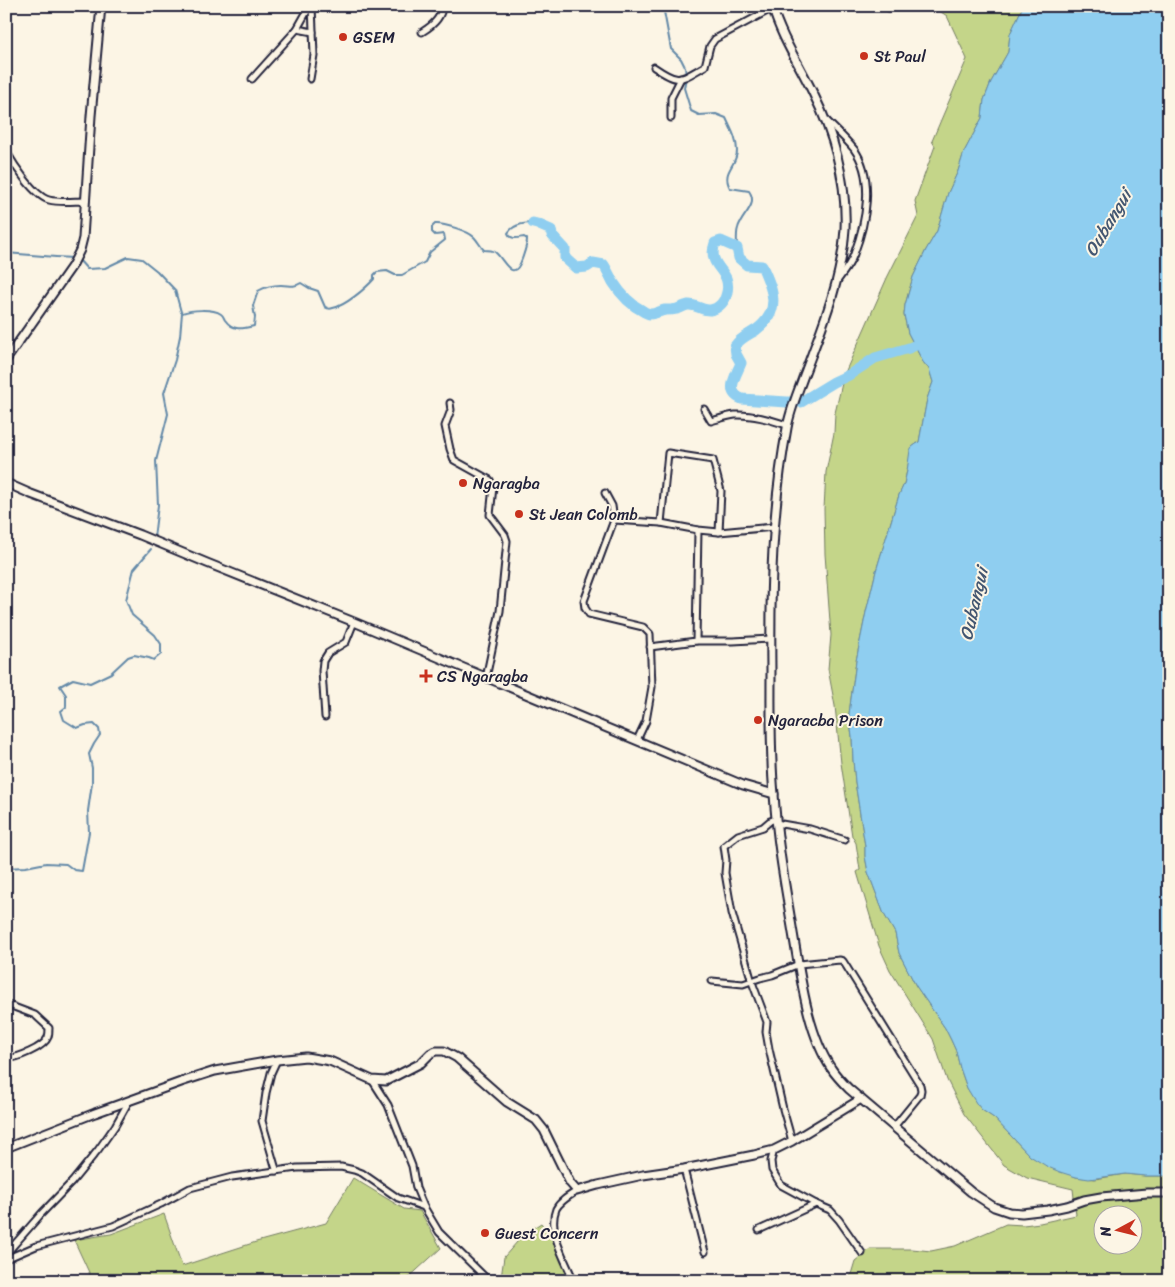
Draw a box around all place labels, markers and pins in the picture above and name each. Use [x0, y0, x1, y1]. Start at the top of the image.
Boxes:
place label: GSEM [353, 23, 395, 52]
marker: GSEM [337, 31, 349, 43]
place label: St Paul [874, 42, 926, 71]
marker: St Paul [858, 50, 870, 62]
place label: Ngaragba [473, 469, 540, 498]
marker: Ngaragba [457, 477, 469, 489]
place label: St Jean Colomb [529, 500, 638, 529]
marker: St Jean Colomb [513, 508, 525, 520]
place label: CS Ngaragba [437, 662, 528, 691]
marker: CS Ngaragba [419, 669, 433, 683]
place label: Ngaracba Prison [768, 706, 883, 735]
marker: Ngaracba Prison [752, 714, 764, 726]
place label: Guest Concern [495, 1219, 599, 1248]
marker: Guest Concern [479, 1227, 491, 1239]

